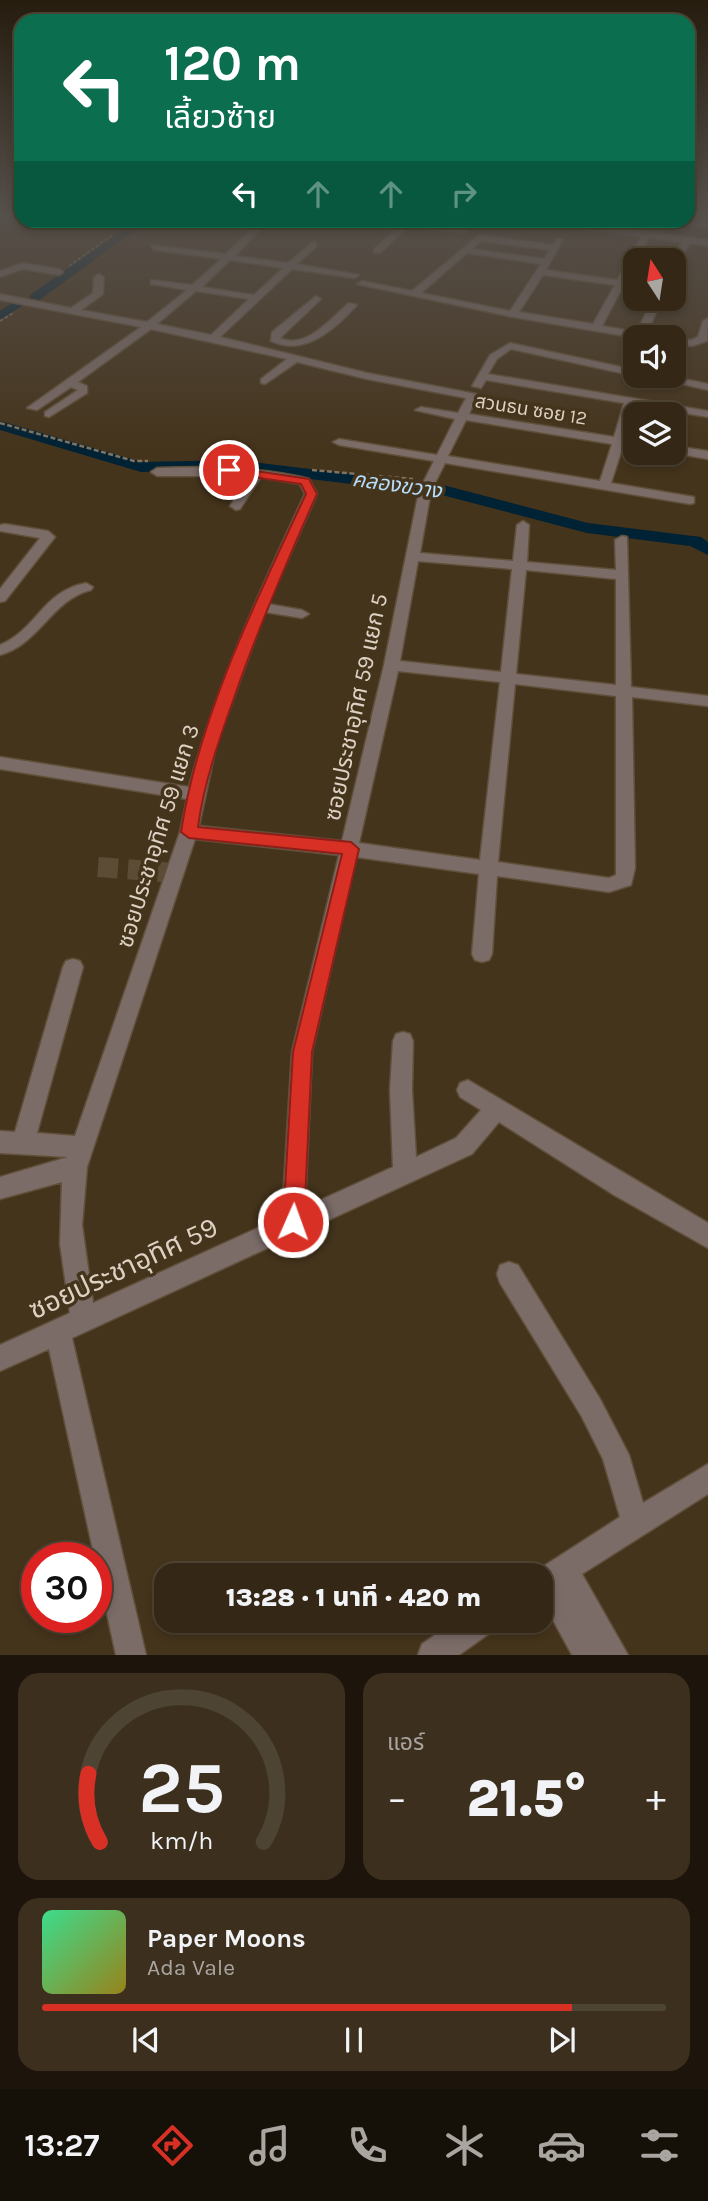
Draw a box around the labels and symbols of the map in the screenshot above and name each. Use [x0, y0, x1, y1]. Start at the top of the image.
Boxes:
north arrow [623, 248, 686, 312]
street label: สวนธน ซอย 12 [474, 390, 588, 430]
pin [199, 440, 259, 500]
water label: คลองขวาง [351, 467, 445, 503]
street label: ซอยประชาอุทิศ 59 แยก 5 [319, 591, 393, 823]
street label: ซอยประชาอุทิศ 59 แยก 3 [111, 721, 205, 951]
position arrow [256, 1185, 330, 1259]
street label: ซอยประชาอุทิศ 59 [23, 1210, 223, 1326]
speed limit sign: 30 [21, 1542, 112, 1633]

